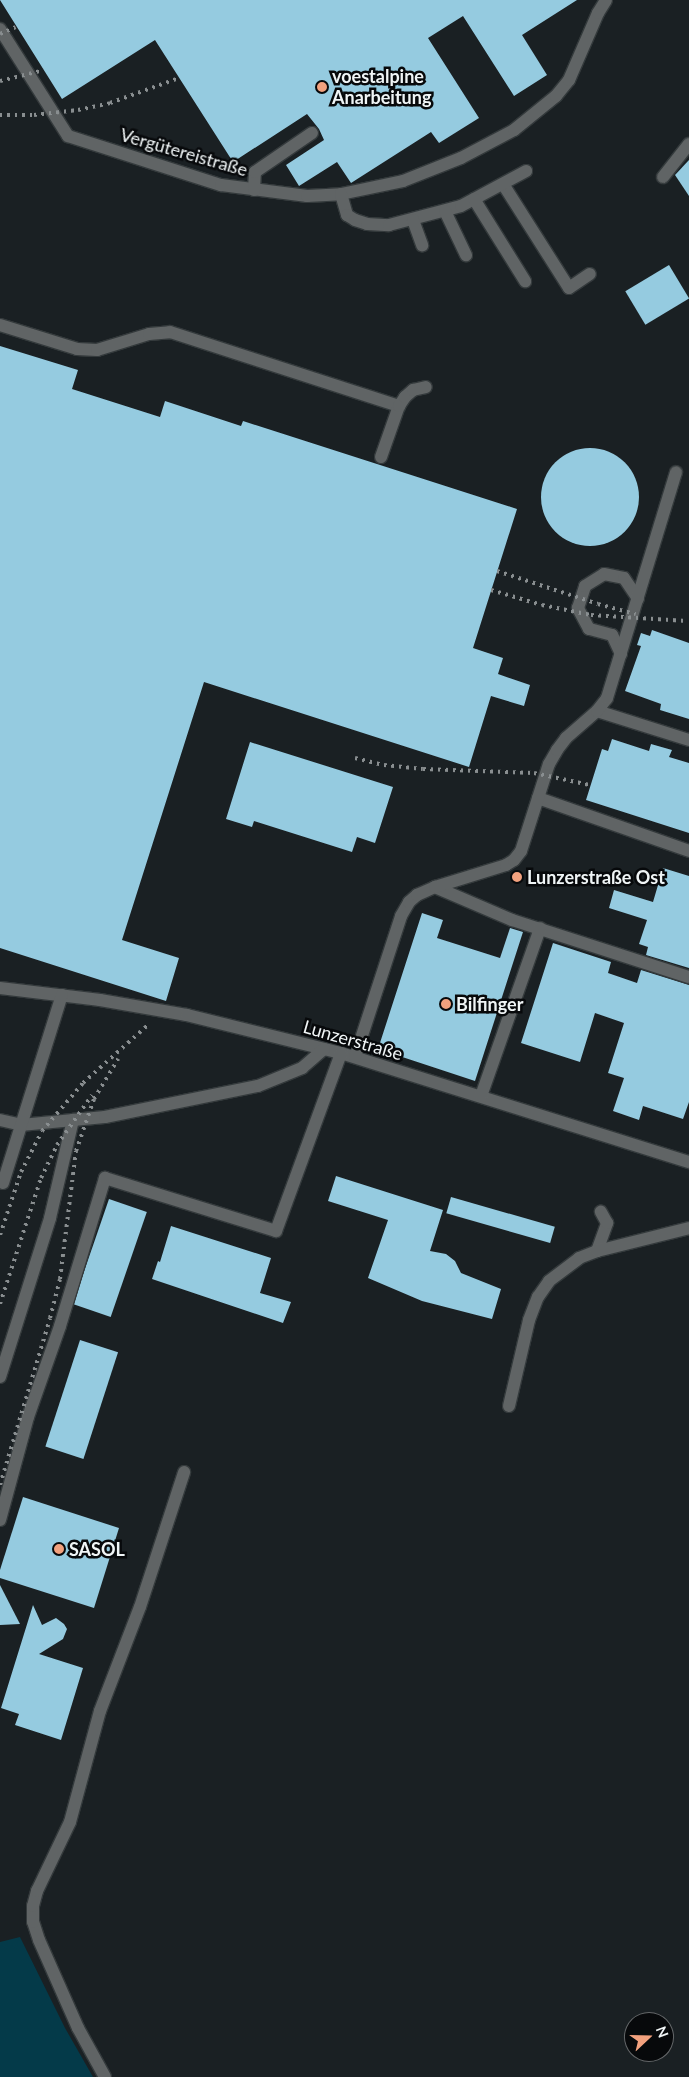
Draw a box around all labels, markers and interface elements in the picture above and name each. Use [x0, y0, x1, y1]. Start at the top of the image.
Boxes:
place label: voestalpine Anarbeitung [332, 66, 431, 108]
marker: voestalpine Anarbeitung [316, 81, 328, 93]
street label: Vergütereistraße [118, 123, 250, 181]
place label: Lunzerstraße Ost [527, 866, 665, 888]
marker: Lunzerstraße Ost [511, 871, 523, 883]
place label: Bilfinger [456, 993, 523, 1015]
marker: Bilfinger [440, 998, 452, 1010]
street label: Lunzerstraße [301, 1016, 405, 1064]
place label: SASOL [69, 1538, 125, 1560]
marker: SASOL [53, 1543, 65, 1555]
north arrow [624, 2012, 674, 2062]
text: N [653, 2024, 672, 2040]

